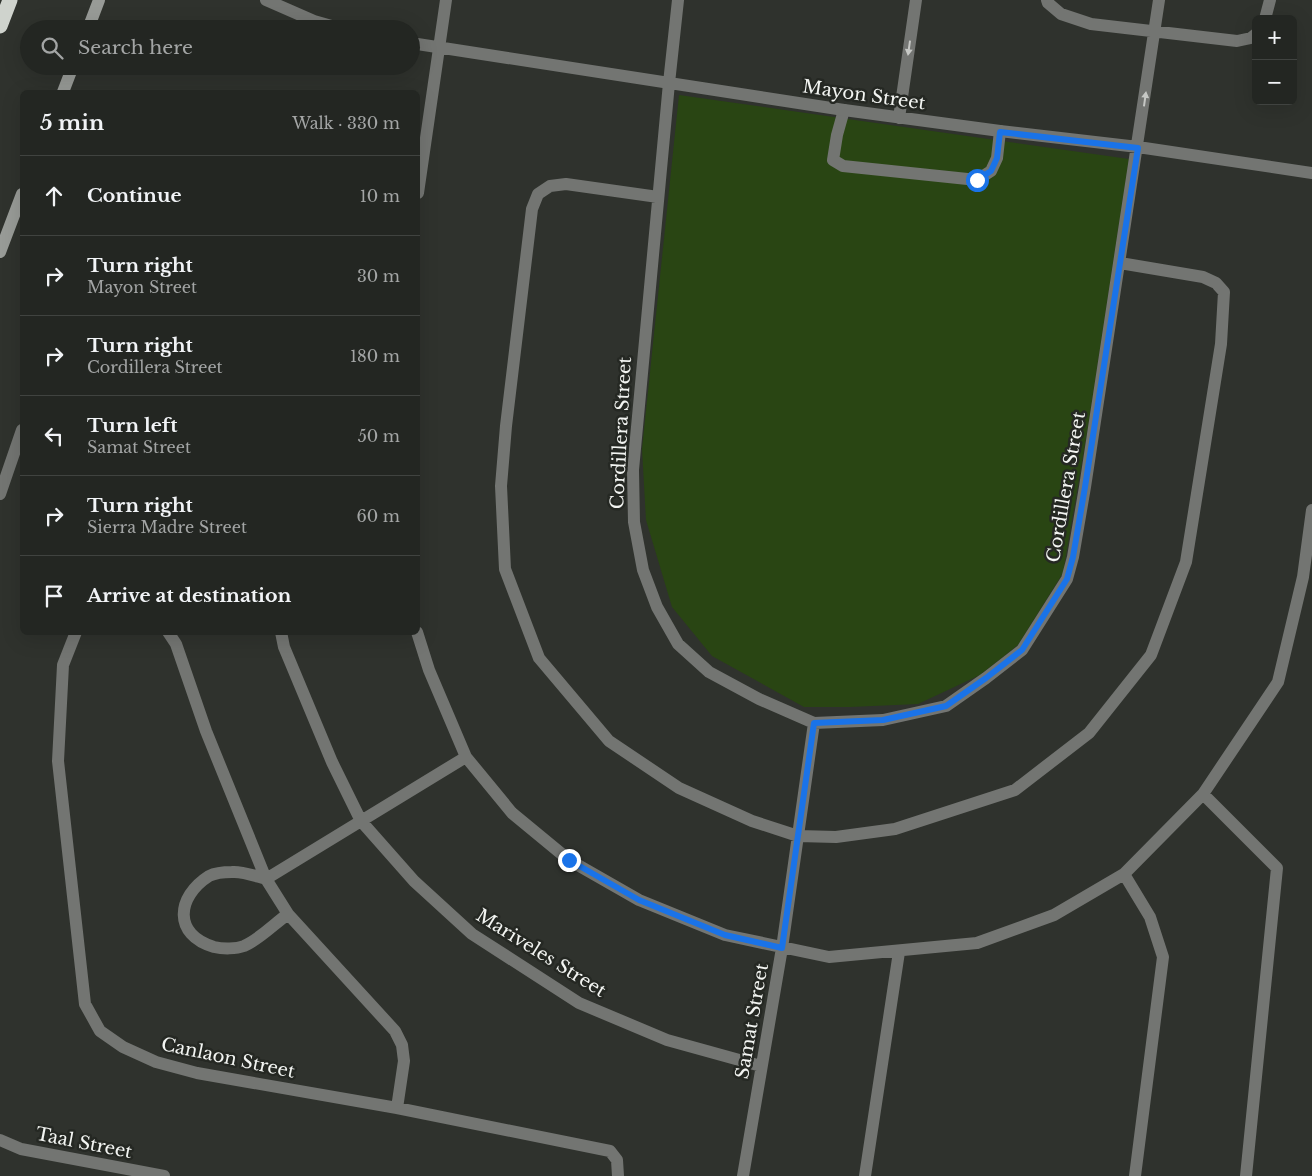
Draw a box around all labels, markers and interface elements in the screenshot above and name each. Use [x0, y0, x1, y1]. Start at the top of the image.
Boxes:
map controls [1252, 15, 1297, 105]
button: + [1252, 15, 1297, 60]
search box [20, 20, 420, 75]
icon: search [38, 34, 66, 62]
text: Search here [78, 36, 193, 59]
one-way arrow [905, 41, 913, 57]
button: − [1252, 60, 1297, 105]
street label: Mayon Street [801, 75, 927, 115]
one-way arrow [1141, 91, 1149, 107]
text: 5 min [40, 110, 104, 136]
text: Walk · 330 m [292, 113, 400, 133]
route start [966, 169, 989, 192]
icon: ahead [40, 182, 68, 210]
text: Continue [87, 184, 182, 207]
text: 10 m [360, 186, 400, 206]
text: Turn right [87, 254, 193, 277]
icon: right [40, 262, 68, 290]
text: 30 m [357, 266, 400, 286]
text: Mayon Street [87, 277, 197, 297]
text: Turn right [87, 334, 193, 357]
icon: right [40, 342, 68, 370]
text: 180 m [350, 346, 400, 366]
street label: Cordillera Street [606, 356, 636, 510]
text: Cordillera Street [87, 357, 223, 377]
street label: Cordillera Street [1042, 410, 1090, 564]
text: Turn left [87, 414, 178, 437]
icon: left [40, 422, 68, 450]
text: 50 m [358, 426, 400, 446]
text: Samat Street [87, 437, 191, 457]
text: Turn right [87, 494, 193, 517]
icon: right [40, 502, 68, 530]
text: 60 m [357, 506, 400, 526]
text: Sierra Madre Street [87, 517, 247, 537]
icon: arrive [40, 582, 68, 610]
text: Arrive at destination [87, 584, 291, 607]
route end [558, 849, 581, 872]
street label: Mariveles Street [472, 904, 610, 1002]
street label: Samat Street [731, 961, 773, 1081]
street label: Canlaon Street [159, 1033, 297, 1083]
street label: Taal Street [34, 1123, 134, 1163]

